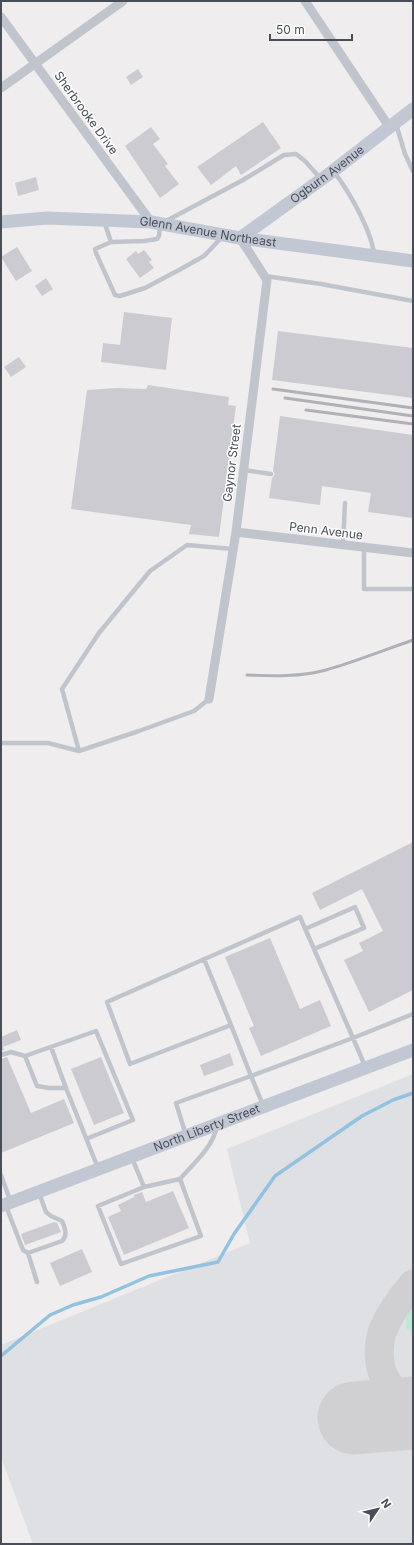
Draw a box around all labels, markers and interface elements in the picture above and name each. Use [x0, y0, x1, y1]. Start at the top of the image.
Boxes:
scale bar [270, 16, 352, 42]
text: 50 m [276, 22, 305, 37]
street label: Sherbrooke Drive [51, 68, 122, 157]
street label: Ogburn Avenue [287, 142, 367, 206]
street label: Glenn Avenue Northeast [139, 214, 277, 250]
street label: Gaynor Street [219, 423, 244, 503]
street label: Penn Avenue [288, 519, 364, 542]
street label: North Liberty Street [151, 1101, 262, 1155]
north arrow [358, 1489, 398, 1529]
text: N [378, 1496, 394, 1511]

